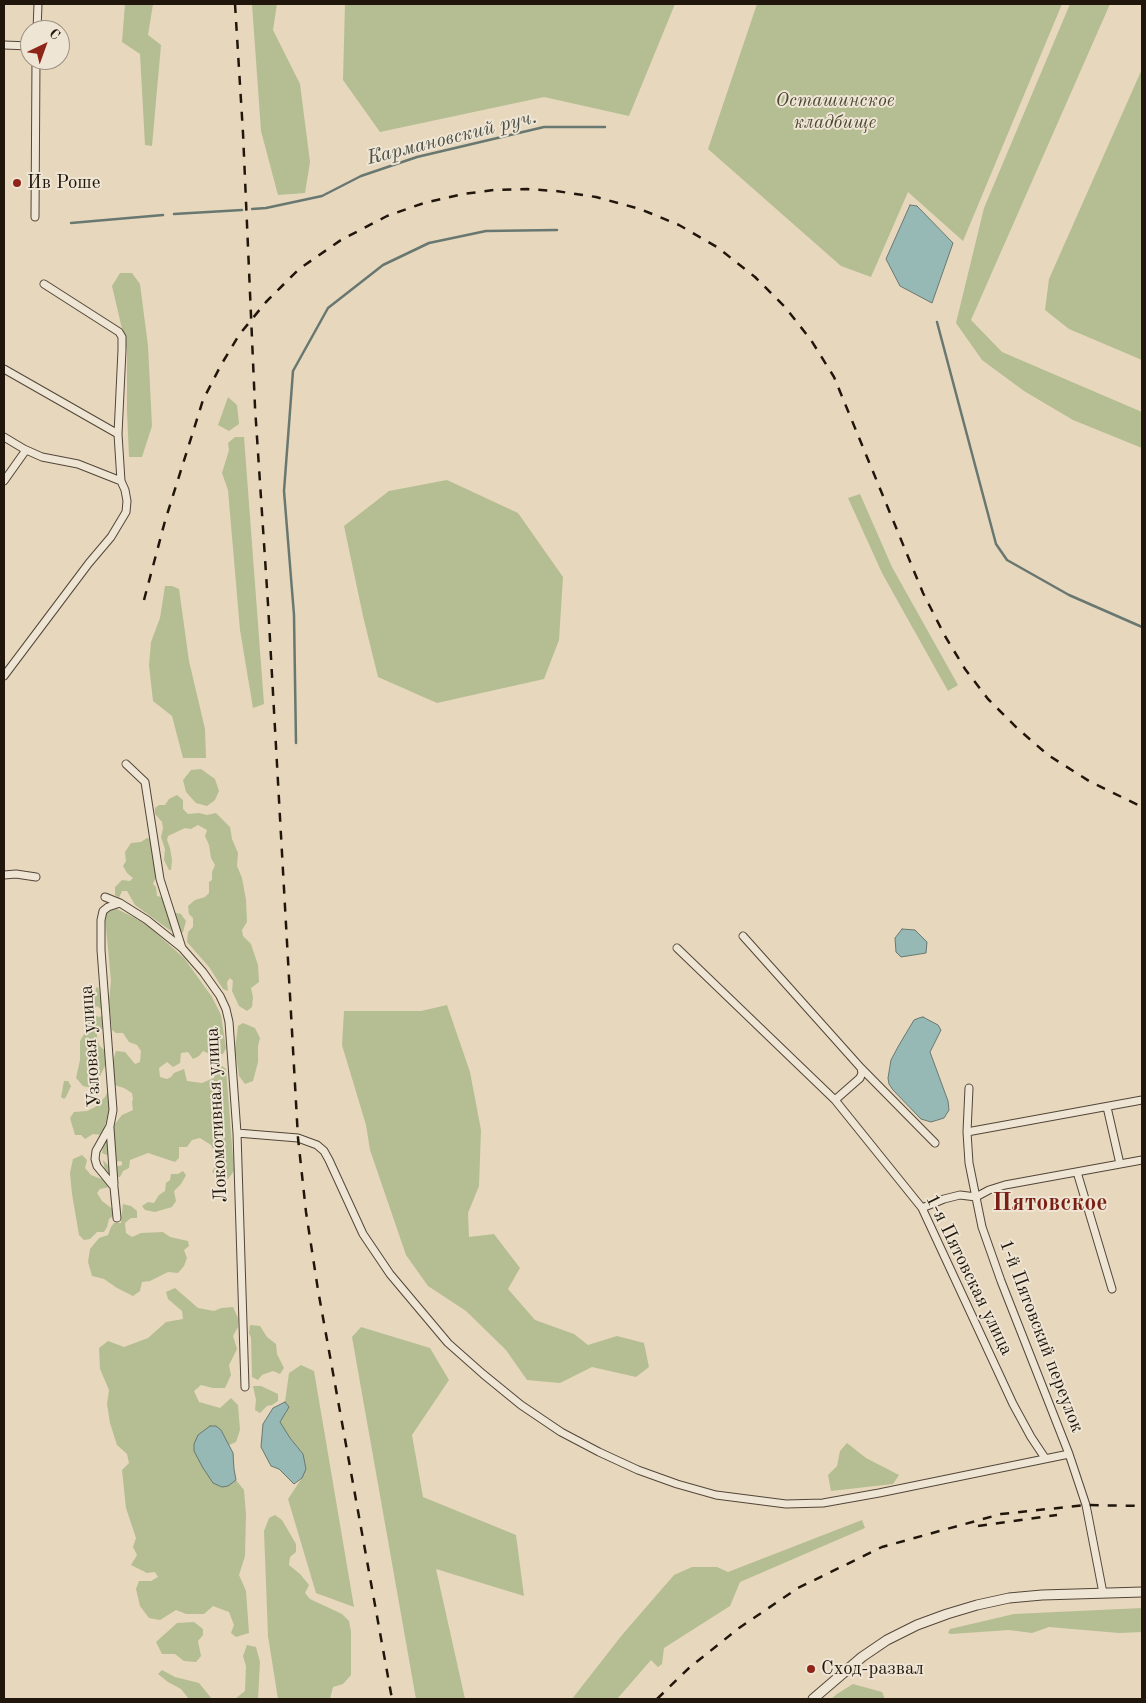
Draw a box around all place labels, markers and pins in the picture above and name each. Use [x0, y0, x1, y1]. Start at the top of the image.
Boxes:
place label: Ив Роше [27, 172, 101, 194]
marker: Ив Роше [11, 177, 23, 189]
place label: Сход-развал [821, 1658, 924, 1680]
marker: Сход-развал [805, 1663, 817, 1675]

